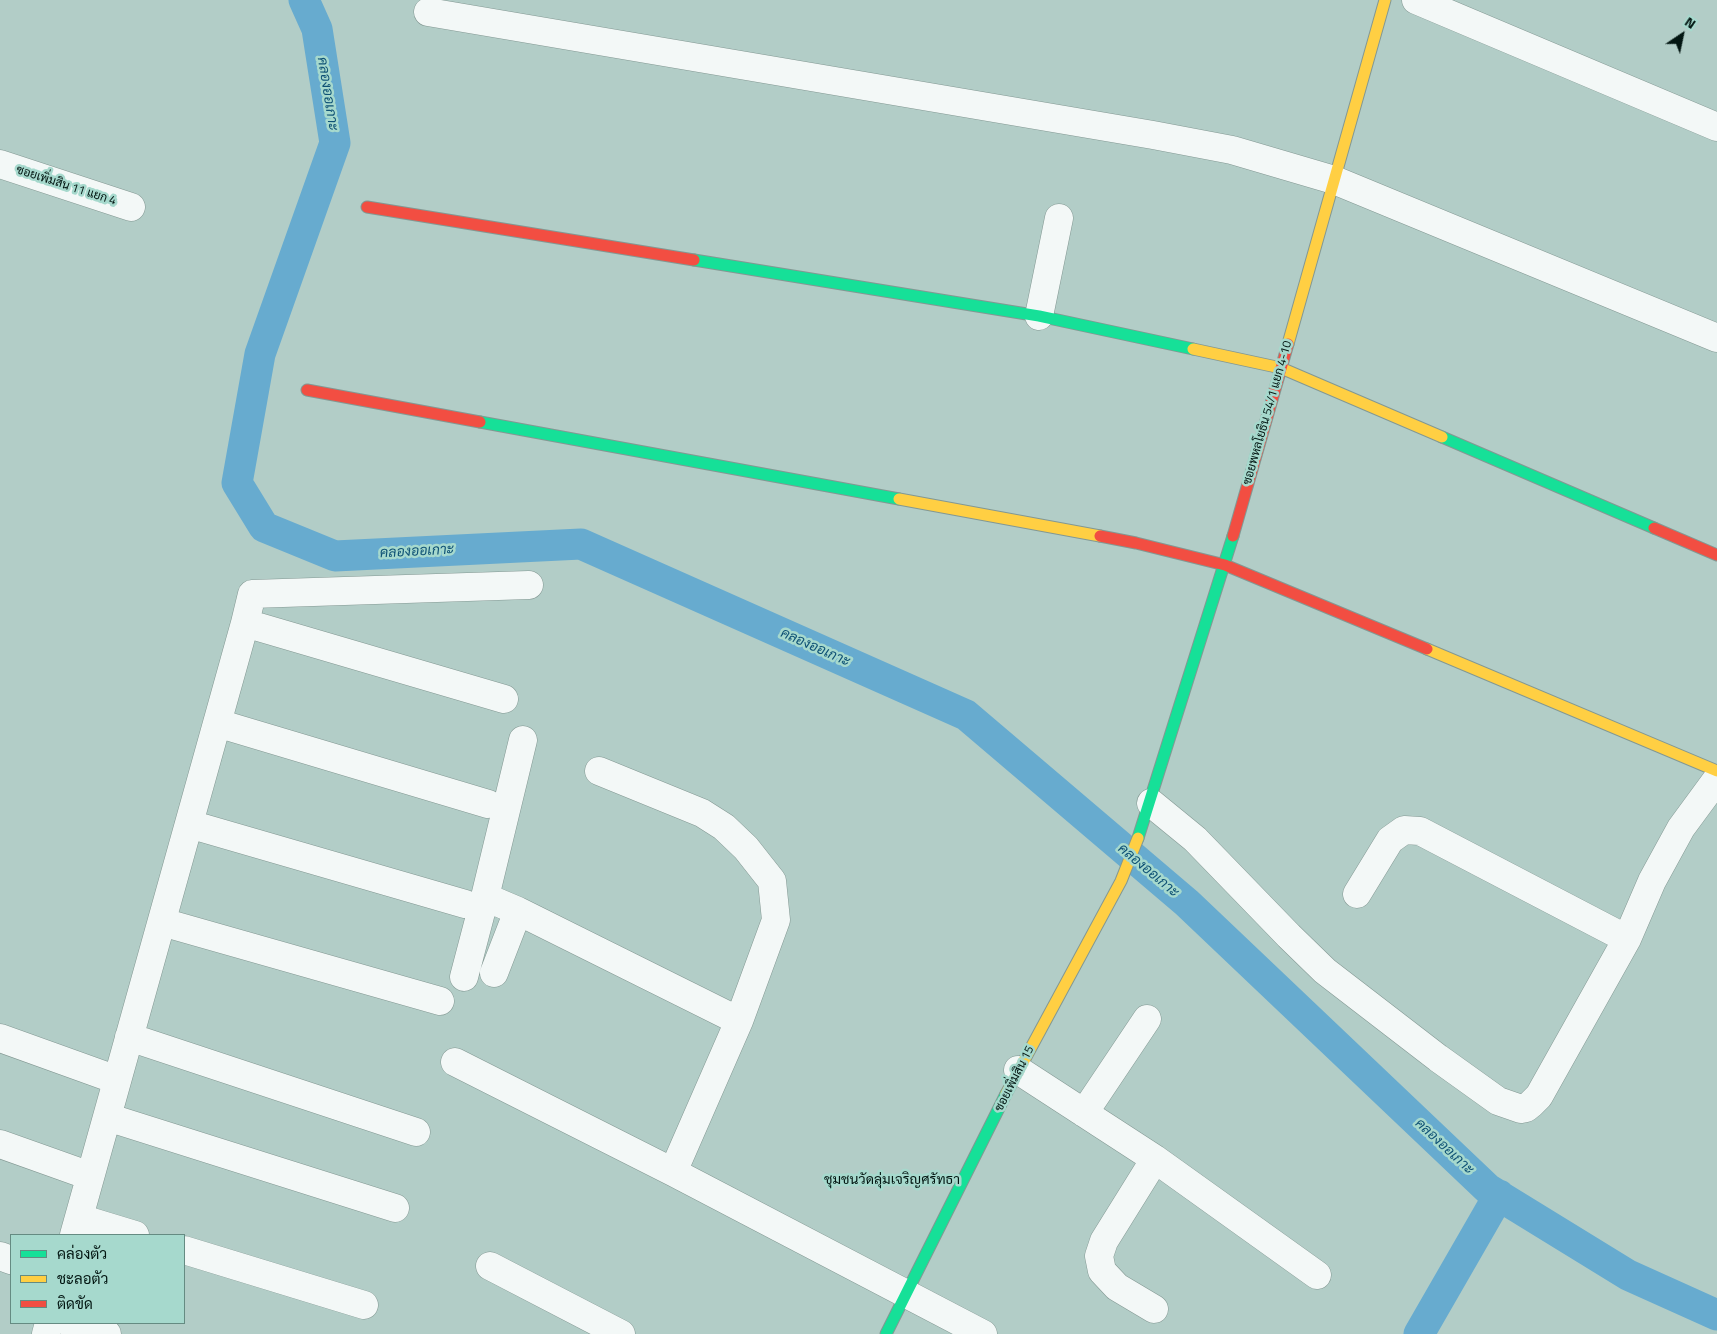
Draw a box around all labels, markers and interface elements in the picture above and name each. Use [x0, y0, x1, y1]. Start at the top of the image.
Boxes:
north arrow [1657, 10, 1707, 60]
text: N [1681, 11, 1701, 34]
water label: คลองออเกาะ [313, 56, 341, 132]
street label: ซอยเพิ่มสิน 11 แยก 4 [14, 163, 118, 209]
street label: ซอยพหลโยธิน 54/1 แยก 4-10 [1241, 339, 1295, 487]
water label: คลองออเกาะ [379, 542, 455, 562]
water label: คลองออเกาะ [778, 625, 852, 671]
water label: คลองออเกาะ [1114, 841, 1182, 901]
street label: ซอยเพิ่มสิน 15 [992, 1044, 1038, 1114]
water label: คลองออเกาะ [1411, 1116, 1477, 1178]
district label: ชุมชนวัดลุ่มเจริญศรัทธา [824, 1173, 960, 1189]
legend [10, 1234, 185, 1324]
text: คล่องตัว [57, 1242, 107, 1265]
text: ชะลอตัว [57, 1267, 108, 1290]
text: ติดขัด [57, 1292, 93, 1315]

